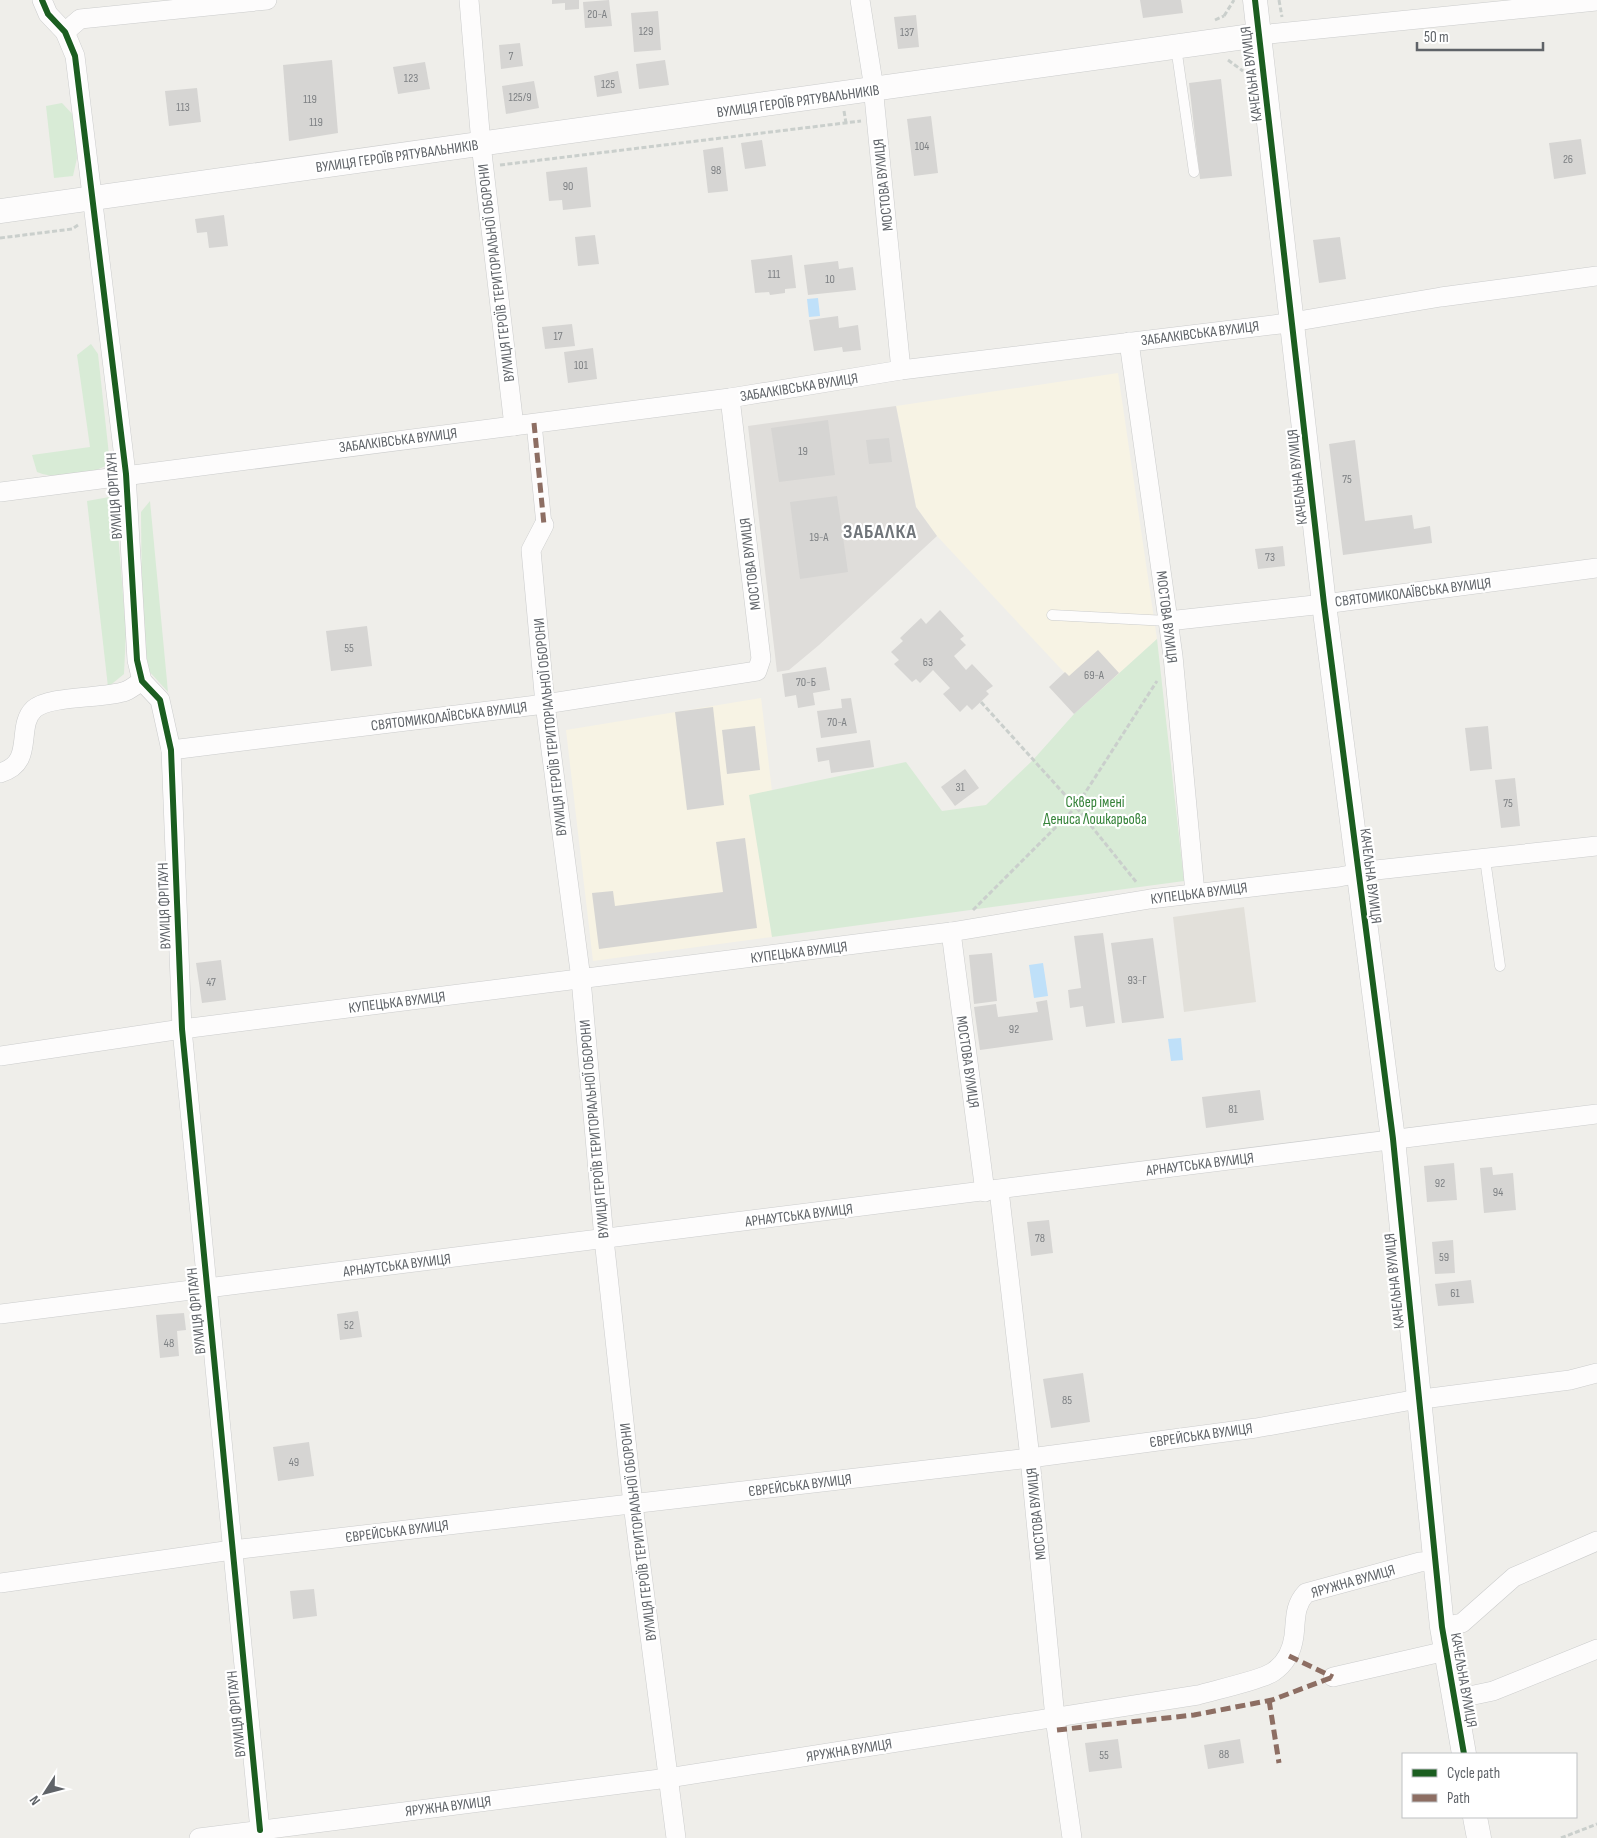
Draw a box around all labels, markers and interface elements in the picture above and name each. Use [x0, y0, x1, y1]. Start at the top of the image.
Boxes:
house number: 20-А [587, 7, 608, 22]
scale bar [1417, 20, 1543, 52]
house number: 129 [639, 24, 653, 39]
house number: 137 [900, 25, 914, 40]
street label: КАЧЕЛЬНА ВУЛИЦЯ [1236, 25, 1267, 123]
text: 50 m [1424, 28, 1449, 47]
house number: 7 [509, 49, 514, 64]
house number: 123 [404, 71, 418, 86]
house number: 125 [601, 77, 615, 92]
street label: ВУЛИЦЯ ГЕРОЇВ РЯТУВАЛЬНИКІВ [716, 81, 881, 122]
house number: 125/9 [509, 90, 531, 105]
house number: 119 [303, 92, 317, 107]
house number: 113 [176, 100, 190, 115]
house number: 119 [309, 115, 323, 130]
street label: ВУЛИЦЯ ГЕРОЇВ РЯТУВАЛЬНИКІВ [315, 136, 480, 177]
street label: МОСТОВА ВУЛИЦЯ [869, 138, 898, 232]
house number: 104 [915, 139, 929, 154]
house number: 26 [1563, 152, 1573, 167]
street label: ВУЛИЦЯ ГЕРОЇВ ТЕРИТОРІАЛЬНОЇ ОБОРОНИ [474, 163, 519, 383]
house number: 98 [711, 163, 721, 178]
house number: 90 [563, 179, 573, 194]
house number: 111 [768, 267, 781, 282]
house number: 10 [825, 272, 835, 287]
street label: ЗАБАЛКІВСЬКА ВУЛИЦЯ [1140, 317, 1260, 350]
house number: 17 [554, 329, 563, 344]
house number: 101 [574, 358, 589, 373]
street label: ЗАБАЛКІВСЬКА ВУЛИЦЯ [739, 369, 859, 406]
street label: ЗАБАЛКІВСЬКА ВУЛИЦЯ [338, 424, 458, 457]
street label: КАЧЕЛЬНА ВУЛИЦЯ [1283, 428, 1312, 526]
house number: 19 [798, 444, 808, 459]
street label: ВУЛИЦЯ ФРІТАУН [102, 452, 127, 540]
house number: 75 [1342, 472, 1352, 487]
street label: МОСТОВА ВУЛИЦЯ [735, 517, 766, 611]
district label: ЗАБАЛКА [843, 520, 917, 544]
house number: 19-А [810, 530, 829, 545]
house number: 73 [1265, 550, 1275, 565]
street label: МОСТОВА ВУЛИЦЯ [1151, 570, 1182, 664]
street label: СВЯТОМИКОЛАЇВСЬКА ВУЛИЦЯ [1334, 573, 1492, 612]
street label: ВУЛИЦЯ ГЕРОЇВ ТЕРИТОРІАЛЬНОЇ ОБОРОНИ [530, 617, 571, 837]
house number: 55 [344, 641, 354, 656]
house number: 63 [923, 655, 933, 670]
house number: 69-А [1084, 668, 1105, 683]
house number: 70-Б [796, 675, 816, 690]
street label: СВЯТОМИКОЛАЇВСЬКА ВУЛИЦЯ [370, 697, 528, 736]
house number: 70-А [827, 715, 848, 730]
house number: 31 [955, 780, 965, 795]
park label: Сквер імені Дениса Лошкарьова [1043, 793, 1147, 829]
house number: 75 [1503, 796, 1513, 811]
street label: КАЧЕЛЬНА ВУЛИЦЯ [1355, 827, 1386, 925]
street label: ВУЛИЦЯ ФРІТАУН [153, 862, 176, 950]
street label: КУПЕЦЬКА ВУЛИЦЯ [1150, 878, 1248, 909]
street label: КУПЕЦЬКА ВУЛИЦЯ [750, 937, 848, 968]
house number: 93-Г [1127, 973, 1147, 988]
house number: 47 [206, 975, 216, 990]
street label: КУПЕЦЬКА ВУЛИЦЯ [348, 987, 446, 1018]
street label: МОСТОВА ВУЛИЦЯ [952, 1015, 983, 1109]
street label: ВУЛИЦЯ ГЕРОЇВ ТЕРИТОРІАЛЬНОЇ ОБОРОНИ [575, 1019, 614, 1239]
house number: 92 [1009, 1022, 1019, 1037]
house number: 81 [1228, 1102, 1239, 1117]
street label: АРНАУТСЬКА ВУЛИЦЯ [1144, 1148, 1255, 1181]
house number: 92 [1435, 1176, 1445, 1191]
house number: 94 [1493, 1185, 1503, 1200]
street label: АРНАУТСЬКА ВУЛИЦЯ [743, 1199, 854, 1232]
house number: 78 [1035, 1231, 1045, 1246]
street label: КАЧЕЛЬНА ВУЛИЦЯ [1380, 1232, 1409, 1330]
street label: АРНАУТСЬКА ВУЛИЦЯ [341, 1249, 452, 1282]
house number: 59 [1439, 1250, 1449, 1265]
street label: ВУЛИЦЯ ФРІТАУН [182, 1267, 210, 1355]
house number: 61 [1450, 1286, 1461, 1301]
house number: 52 [344, 1318, 354, 1333]
house number: 48 [164, 1336, 174, 1351]
house number: 85 [1062, 1393, 1072, 1408]
street label: ЄВРЕЙСЬКА ВУЛИЦЯ [1148, 1419, 1254, 1452]
street label: ВУЛИЦЯ ГЕРОЇВ ТЕРИТОРІАЛЬНОЇ ОБОРОНИ [616, 1422, 661, 1642]
house number: 49 [289, 1455, 299, 1470]
street label: МОСТОВА ВУЛИЦЯ [1022, 1467, 1051, 1561]
street label: ЄВРЕЙСЬКА ВУЛИЦЯ [747, 1470, 853, 1501]
street label: ЄВРЕЙСЬКА ВУЛИЦЯ [344, 1516, 450, 1547]
street label: ЯРУЖНА ВУЛИЦЯ [1309, 1560, 1397, 1603]
street label: КАЧЕЛЬНА ВУЛИЦЯ [1446, 1631, 1481, 1729]
street label: ВУЛИЦЯ ФРІТАУН [222, 1670, 250, 1758]
street label: ЯРУЖНА ВУЛИЦЯ [805, 1734, 893, 1767]
house number: 88 [1219, 1747, 1229, 1762]
house number: 55 [1099, 1748, 1109, 1763]
legend [1402, 1753, 1577, 1818]
text: Cycle path [1447, 1764, 1500, 1783]
north arrow [20, 1768, 70, 1818]
text: Path [1447, 1789, 1470, 1808]
text: N [26, 1792, 44, 1808]
street label: ЯРУЖНА ВУЛИЦЯ [404, 1792, 492, 1821]

